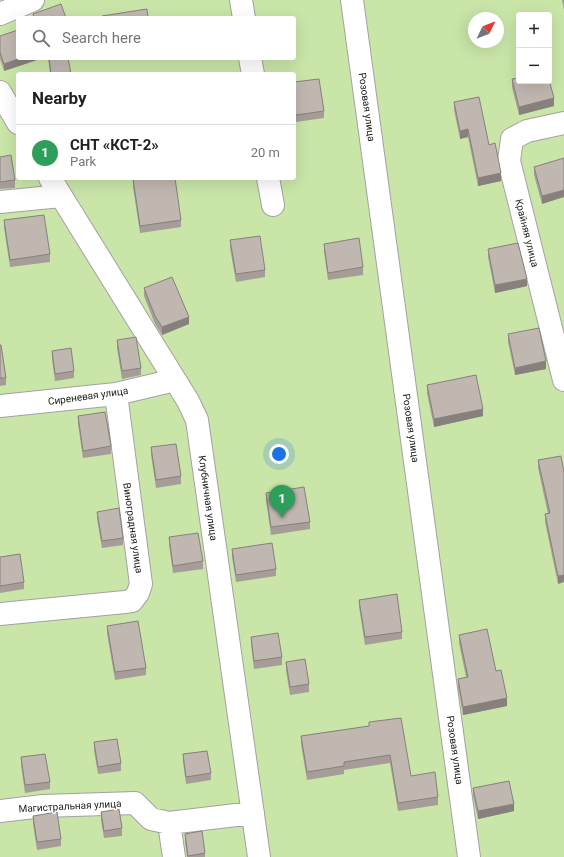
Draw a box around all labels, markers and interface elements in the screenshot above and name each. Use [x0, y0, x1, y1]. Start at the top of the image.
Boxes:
north arrow [468, 12, 504, 48]
map controls [516, 12, 552, 84]
button: + [516, 12, 552, 48]
search box [16, 16, 296, 60]
icon: search [30, 27, 52, 49]
text: Search here [62, 29, 141, 47]
button: − [516, 48, 552, 84]
street label: Розовая улица [357, 72, 377, 142]
text: Nearby [32, 88, 87, 108]
text: СНТ «КСТ-2» [70, 136, 159, 154]
text: 1 [41, 145, 49, 160]
text: 20 m [251, 145, 280, 160]
text: Park [70, 154, 96, 169]
street label: Крайняя улица [513, 198, 541, 268]
street label: Сиреневая улица [47, 385, 129, 407]
street label: Розовая улица [401, 393, 421, 463]
your location [269, 444, 289, 464]
street label: Клубничная улица [197, 455, 219, 541]
street label: Виноградная улица [121, 482, 145, 574]
pin: 1 [269, 485, 295, 518]
street label: Розовая улица [445, 715, 465, 785]
street label: Магистральная улица [18, 798, 122, 814]

